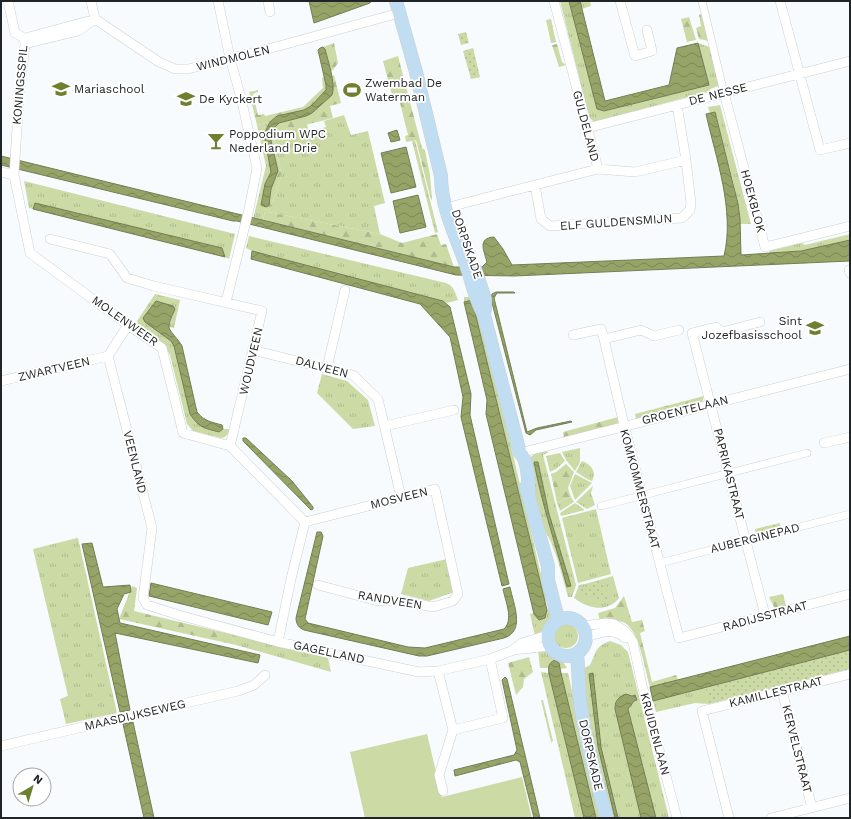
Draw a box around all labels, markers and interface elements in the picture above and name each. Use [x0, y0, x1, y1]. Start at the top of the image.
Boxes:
street label: WINDMOLEN [195, 42, 271, 74]
street label: KONINGSSPIL [10, 45, 30, 125]
place label: Zwembad De Waterman [365, 76, 442, 104]
school or university icon: Mariaschool [51, 79, 71, 99]
sports icon: Zwembad De Waterman [342, 80, 362, 100]
street label: DE NESSE [687, 80, 749, 108]
place label: Mariaschool [74, 82, 145, 96]
school or university icon: De Kyckert [176, 89, 196, 109]
street label: GULDELAND [570, 89, 602, 163]
place label: De Kyckert [199, 92, 262, 106]
place label: Poppodium WPC Nederland Drie [229, 127, 326, 155]
bar icon: Poppodium WPC Nederland Drie [206, 131, 226, 151]
street label: HOEKBLOK [738, 168, 768, 234]
street label: DORPSKADE [449, 207, 486, 281]
street label: ELF GULDENSMIJN [559, 211, 673, 233]
street label: MOLENWEER [89, 293, 161, 349]
place label: Sint Jozefbasisschool [702, 314, 802, 342]
school or university icon: Sint Jozefbasisschool [805, 318, 825, 338]
street label: WOUDVEEN [236, 326, 266, 396]
street label: DALVEEN [294, 353, 350, 381]
street label: ZWARTVEEN [17, 354, 91, 384]
street label: GROENTELAAN [640, 392, 730, 428]
street label: KOMKOMMERSTRAAT [617, 427, 663, 551]
street label: PAPRIKASTRAAT [711, 427, 747, 521]
street label: VEENLAND [120, 429, 150, 495]
street label: MOSVEEN [369, 484, 429, 512]
street label: AUBERGINEPAD [709, 520, 801, 556]
street label: RANDVEEN [357, 588, 423, 612]
street label: RADIJSSTRAAT [721, 598, 809, 634]
street label: GAGELLAND [292, 638, 366, 666]
street label: KAMILLESTRAAT [728, 674, 824, 710]
street label: KRUIDENLAAN [637, 691, 673, 777]
street label: MAASDIJKSEWEG [83, 697, 187, 733]
street label: KERVELSTRAAT [779, 703, 815, 795]
street label: DORPSKADE [576, 718, 606, 792]
north arrow [12, 767, 52, 807]
text: N [31, 772, 45, 787]

